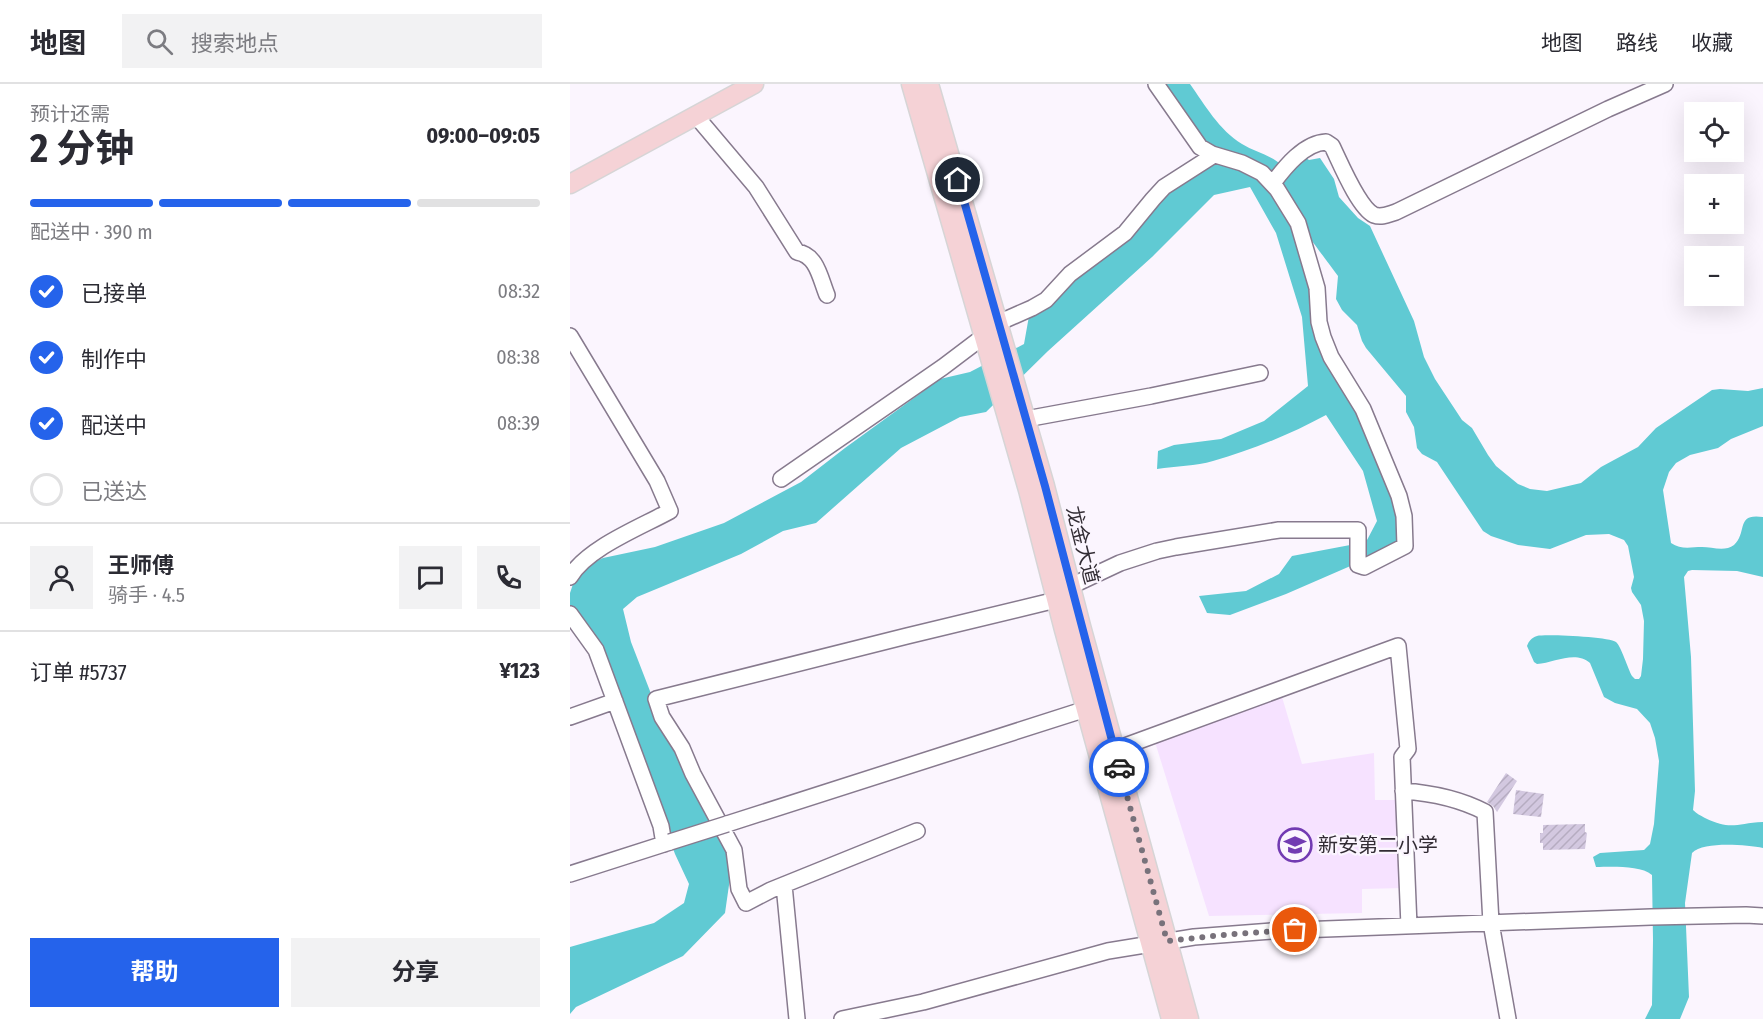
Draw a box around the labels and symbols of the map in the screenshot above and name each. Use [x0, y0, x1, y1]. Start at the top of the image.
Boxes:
pin [932, 154, 983, 205]
street label: 龙金大道 [1062, 503, 1104, 587]
courier [1089, 737, 1149, 797]
school or university icon: 新安第二小学 [1277, 827, 1313, 863]
place label: 新安第二小学 [1318, 833, 1438, 857]
pin [1269, 904, 1320, 955]

